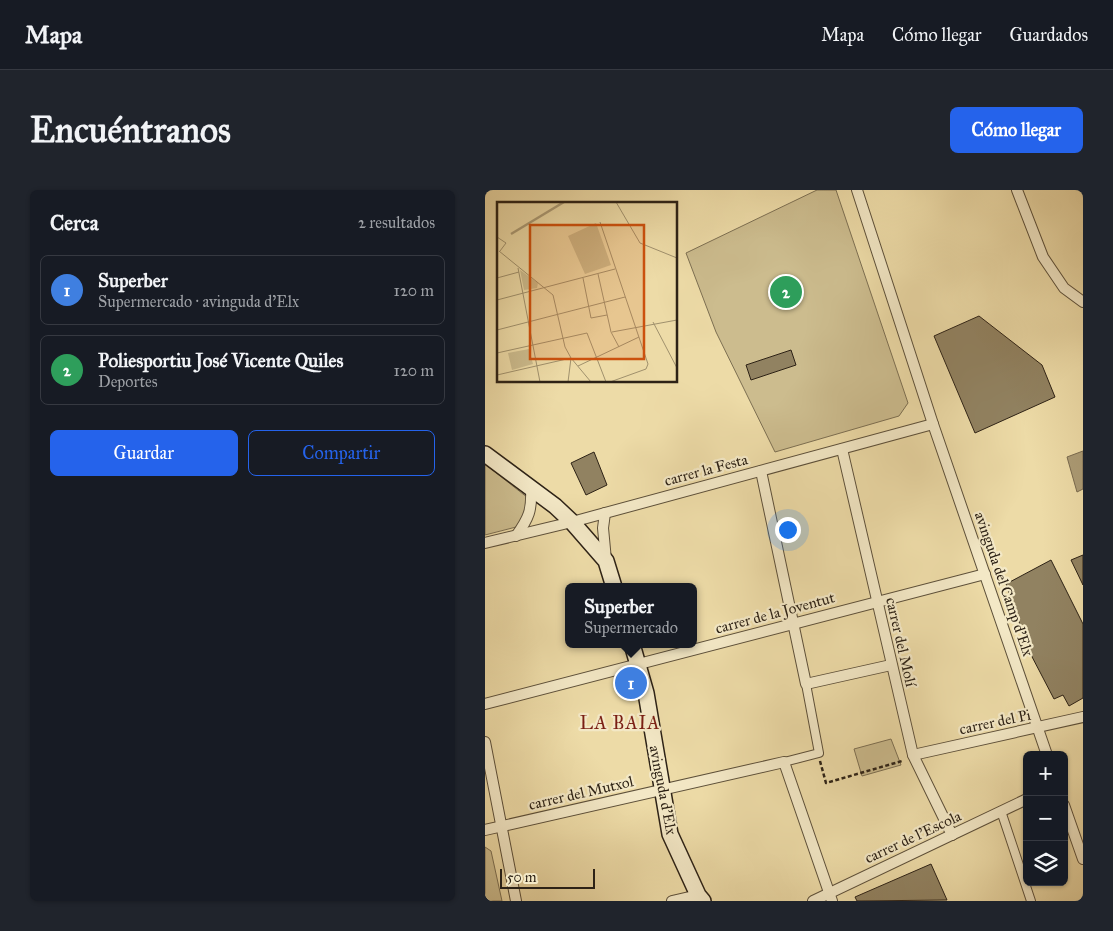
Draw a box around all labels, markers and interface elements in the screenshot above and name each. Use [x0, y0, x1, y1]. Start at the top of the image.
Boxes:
text: Mapa [25, 20, 82, 50]
text: Mapa [821, 24, 864, 46]
text: Cómo llegar [892, 24, 982, 46]
text: Guardados [1010, 24, 1088, 46]
button: Cómo llegar [950, 107, 1083, 153]
text: Encuéntranos [30, 109, 231, 152]
inset map [497, 202, 677, 382]
text: Cerca [50, 210, 99, 236]
text: 2 resultados [358, 213, 435, 232]
text: Superber [98, 269, 168, 292]
pin: 2 [770, 273, 802, 311]
text: 1 [64, 281, 70, 300]
text: 120 m [394, 281, 434, 300]
text: Supermercado · avinguda d'Elx [98, 292, 299, 311]
text: Poliesportiu José Vicente Quiles [98, 349, 343, 372]
text: 2 [63, 361, 71, 380]
text: 120 m [394, 361, 434, 380]
text: Deportes [98, 372, 158, 391]
button: Guardar [50, 430, 238, 476]
button: Compartir [248, 430, 435, 476]
street label: carrer la Festa [662, 450, 750, 490]
street label: avinguda del Camp d'Elx [971, 509, 1037, 659]
your location [775, 517, 801, 543]
popup [565, 583, 697, 648]
street label: carrer de la Joventut [713, 588, 838, 639]
text: Superber [584, 595, 654, 618]
street label: carrer del Molí [882, 596, 920, 689]
text: Supermercado [584, 618, 678, 637]
pin: 1 [615, 664, 647, 702]
street label: carrer del Pi [958, 706, 1032, 738]
district label: LA BAIA [580, 712, 660, 734]
street label: avinguda d'Elx [646, 744, 681, 837]
map controls [1023, 751, 1068, 886]
button: + [1023, 751, 1068, 796]
street label: carrer del Mutxol [527, 772, 636, 814]
button: − [1023, 796, 1068, 841]
street label: carrer de l'Escola [862, 807, 965, 867]
button: layers [1023, 841, 1068, 886]
scale bar [500, 866, 595, 889]
text: 50 m [507, 869, 536, 886]

